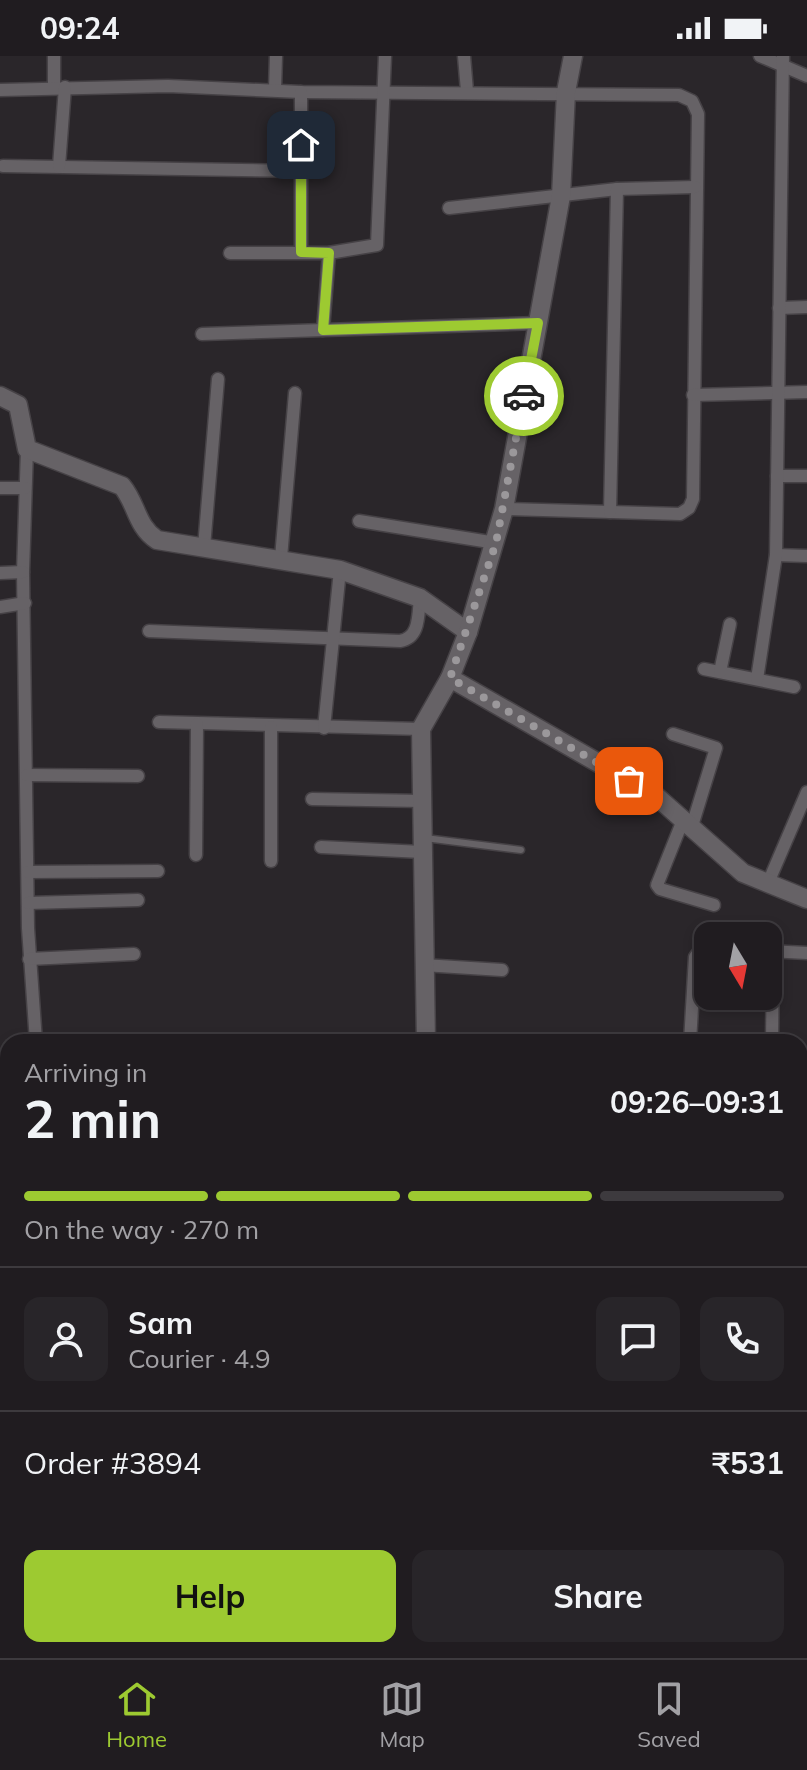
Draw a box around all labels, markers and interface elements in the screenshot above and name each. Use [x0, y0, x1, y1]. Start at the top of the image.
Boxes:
text: 09:24 [40, 9, 119, 47]
pin [267, 111, 335, 179]
icon: home [279, 123, 323, 167]
courier [484, 356, 564, 436]
icon: car [502, 374, 546, 418]
pin [595, 747, 663, 815]
icon: bag [607, 759, 651, 803]
north arrow [694, 922, 782, 1010]
map controls [694, 922, 782, 1010]
text: Arriving in [24, 1056, 147, 1089]
text: 09:26–09:31 [610, 1083, 784, 1121]
text: 2 min [24, 1086, 161, 1151]
text: On the way · 270 m [24, 1213, 259, 1246]
button: person [24, 1297, 108, 1381]
button: chat [596, 1297, 680, 1381]
button: phone [700, 1297, 784, 1381]
text: Sam [128, 1304, 193, 1342]
text: Courier · 4.9 [128, 1342, 271, 1375]
text: Order #3894 [24, 1444, 201, 1482]
text: ₹531 [712, 1444, 784, 1482]
button: Help [24, 1550, 396, 1642]
button: Share [412, 1550, 784, 1642]
tab: Home [106, 1677, 167, 1753]
tab: Map [379, 1677, 425, 1753]
tab: Saved [637, 1677, 701, 1753]

